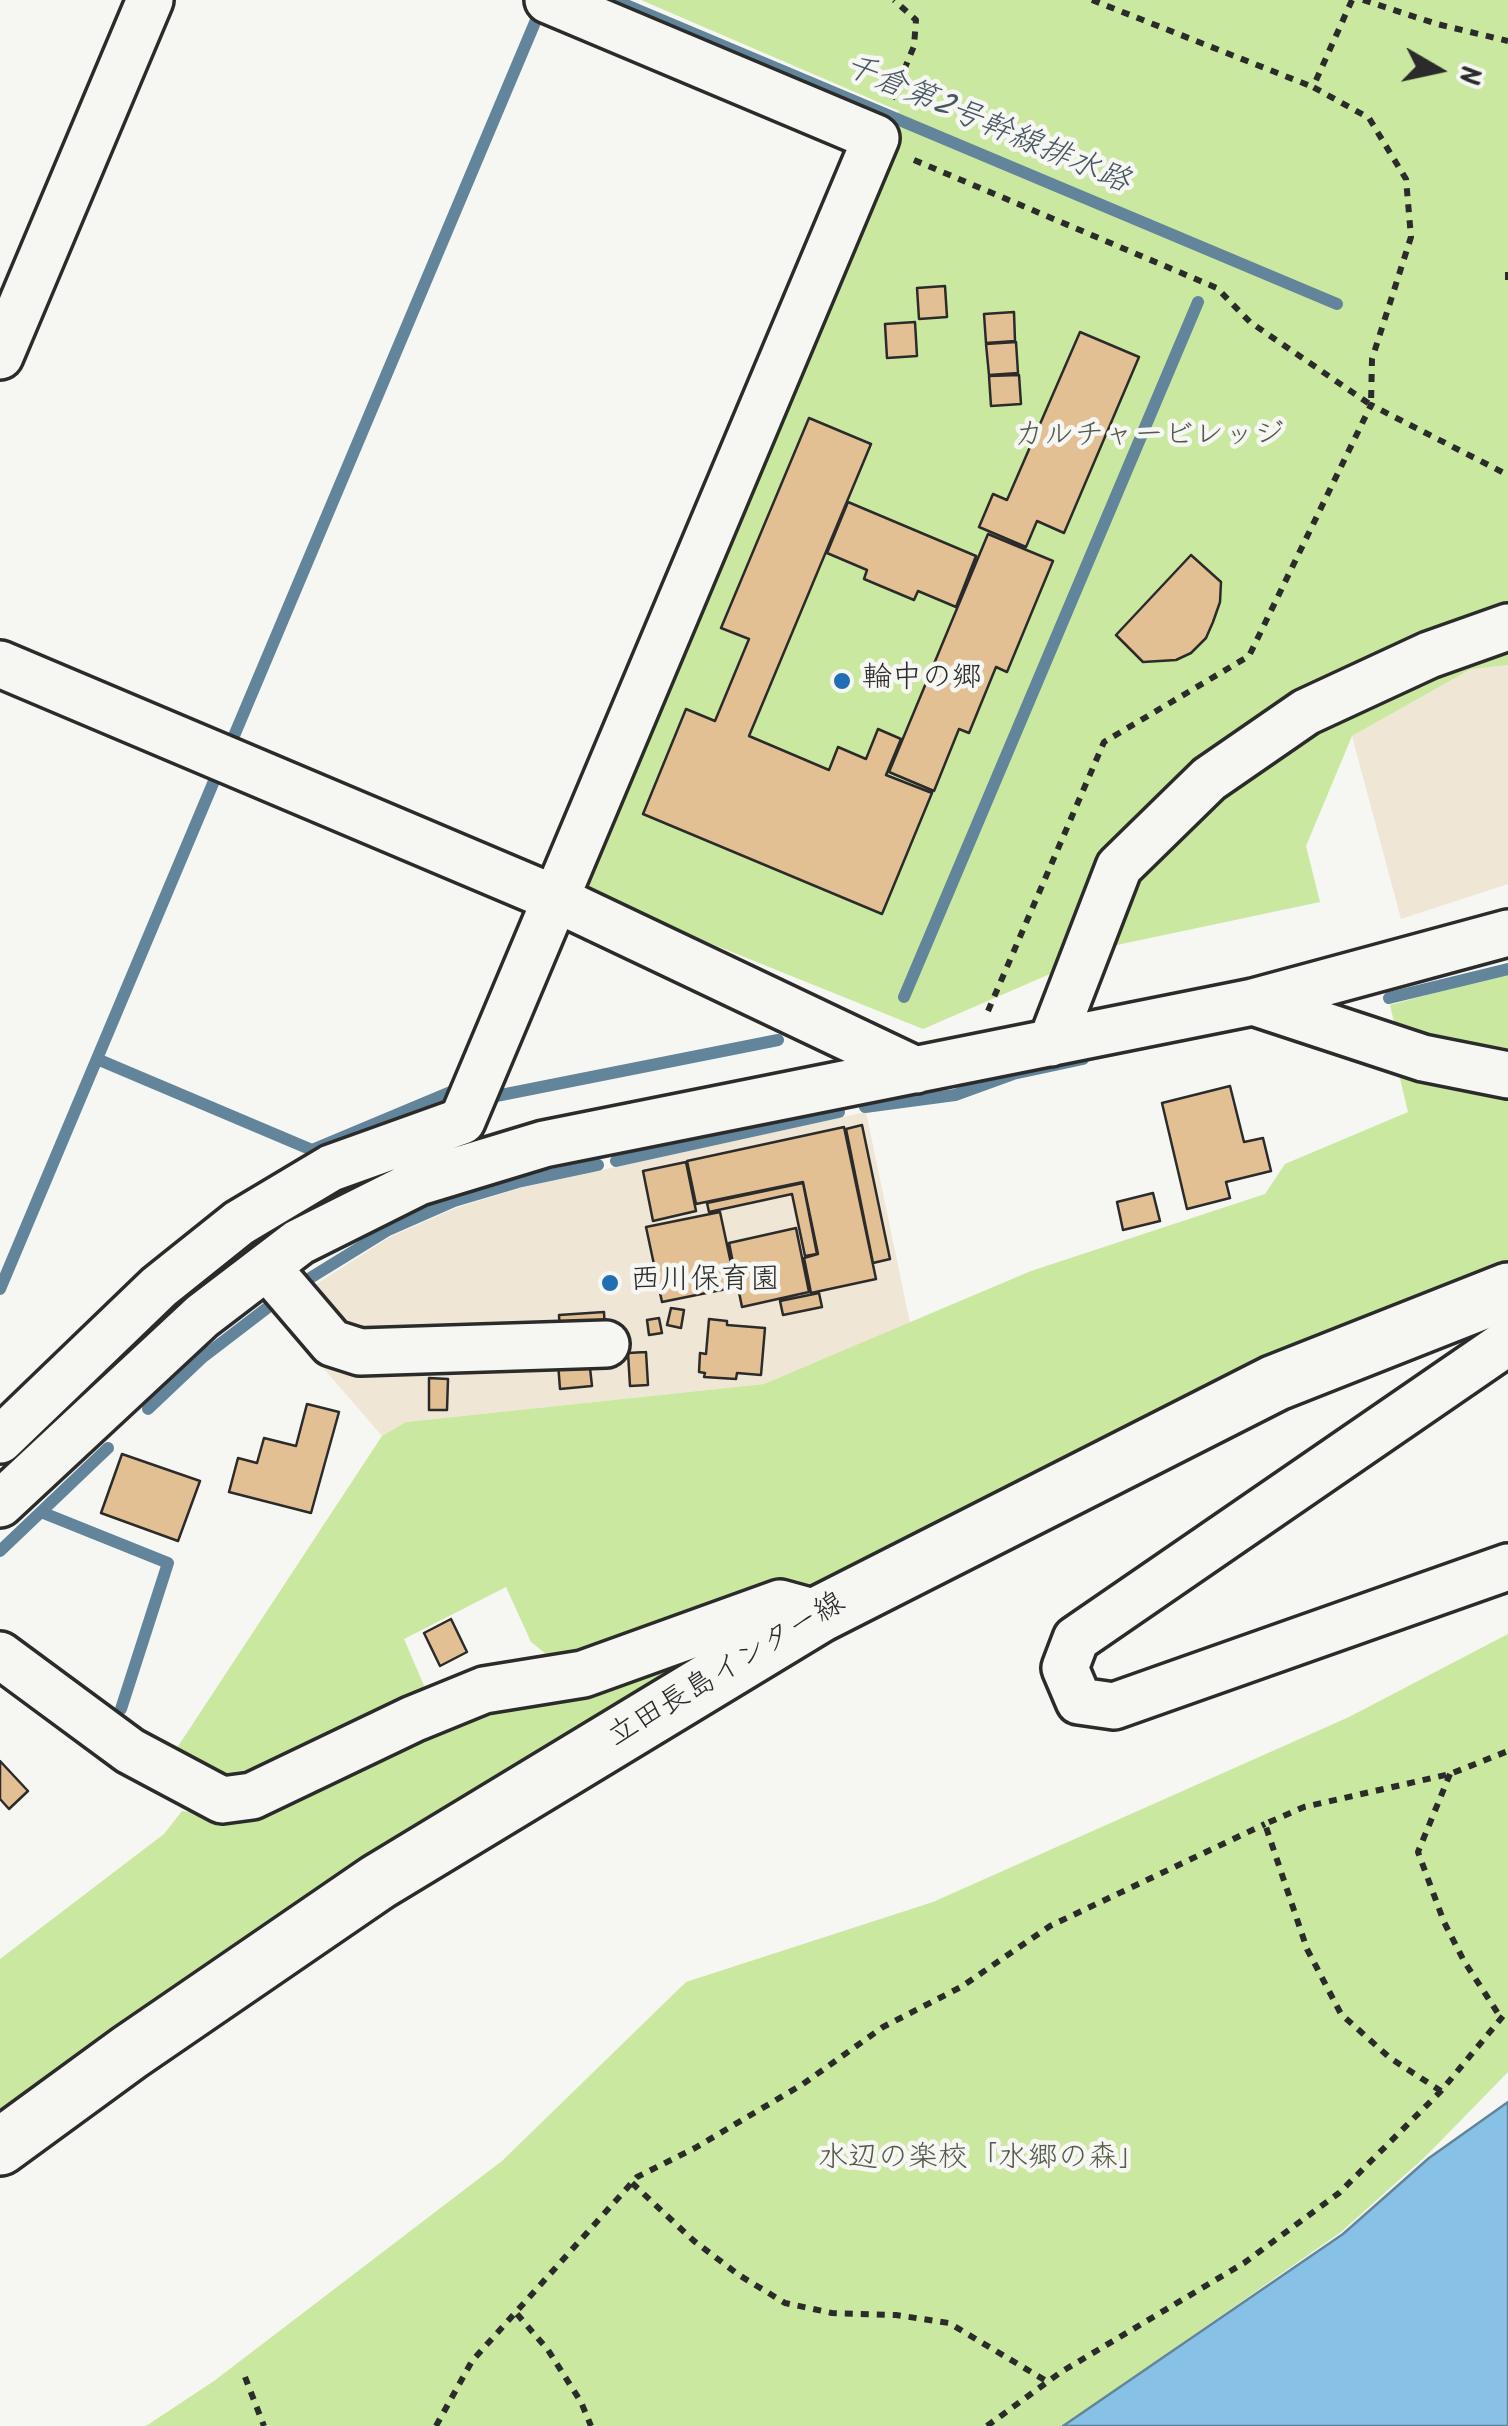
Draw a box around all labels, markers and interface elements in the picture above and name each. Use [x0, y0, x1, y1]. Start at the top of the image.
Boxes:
north arrow [1388, 20, 1488, 120]
water label: 千倉第2号幹線排水路 [837, 49, 1135, 205]
text: N [1445, 63, 1492, 87]
park label: カルチャービレッジ [1014, 420, 1284, 456]
place label: 輪中の郷 [862, 663, 982, 699]
marker: 輪中の郷 [831, 670, 853, 692]
place label: 西川保育園 [630, 1265, 780, 1301]
marker: 西川保育園 [599, 1272, 621, 1294]
street label: 立田長島インター線 [603, 1587, 853, 1757]
park label: 水辺の楽校「水郷の森」 [818, 2143, 1148, 2179]

